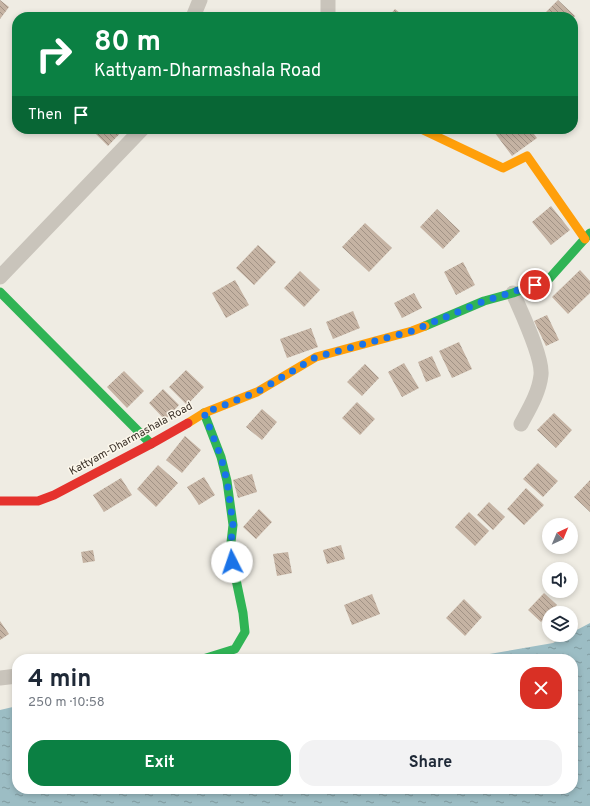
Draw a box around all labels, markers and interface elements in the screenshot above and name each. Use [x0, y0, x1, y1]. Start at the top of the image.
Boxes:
text: 80 m [94, 25, 161, 61]
icon: right [28, 28, 80, 80]
text: Kattyam-Dharmashala Road [94, 60, 321, 83]
icon: arrive [70, 104, 92, 126]
text: Then [28, 106, 62, 125]
pin [518, 268, 552, 302]
icon: arrive [524, 274, 546, 296]
street label: Kattyam-Dharmashala Road [67, 399, 195, 479]
north arrow [542, 518, 578, 554]
map controls [542, 518, 578, 642]
position arrow [211, 541, 253, 583]
button: sound [542, 562, 578, 598]
button: layers [542, 606, 578, 642]
text: 4 min [28, 665, 91, 695]
button: close [520, 667, 562, 709]
text: 250 m · 10:58 [28, 695, 105, 711]
button: Exit [28, 740, 291, 786]
button: Share [299, 740, 562, 786]

